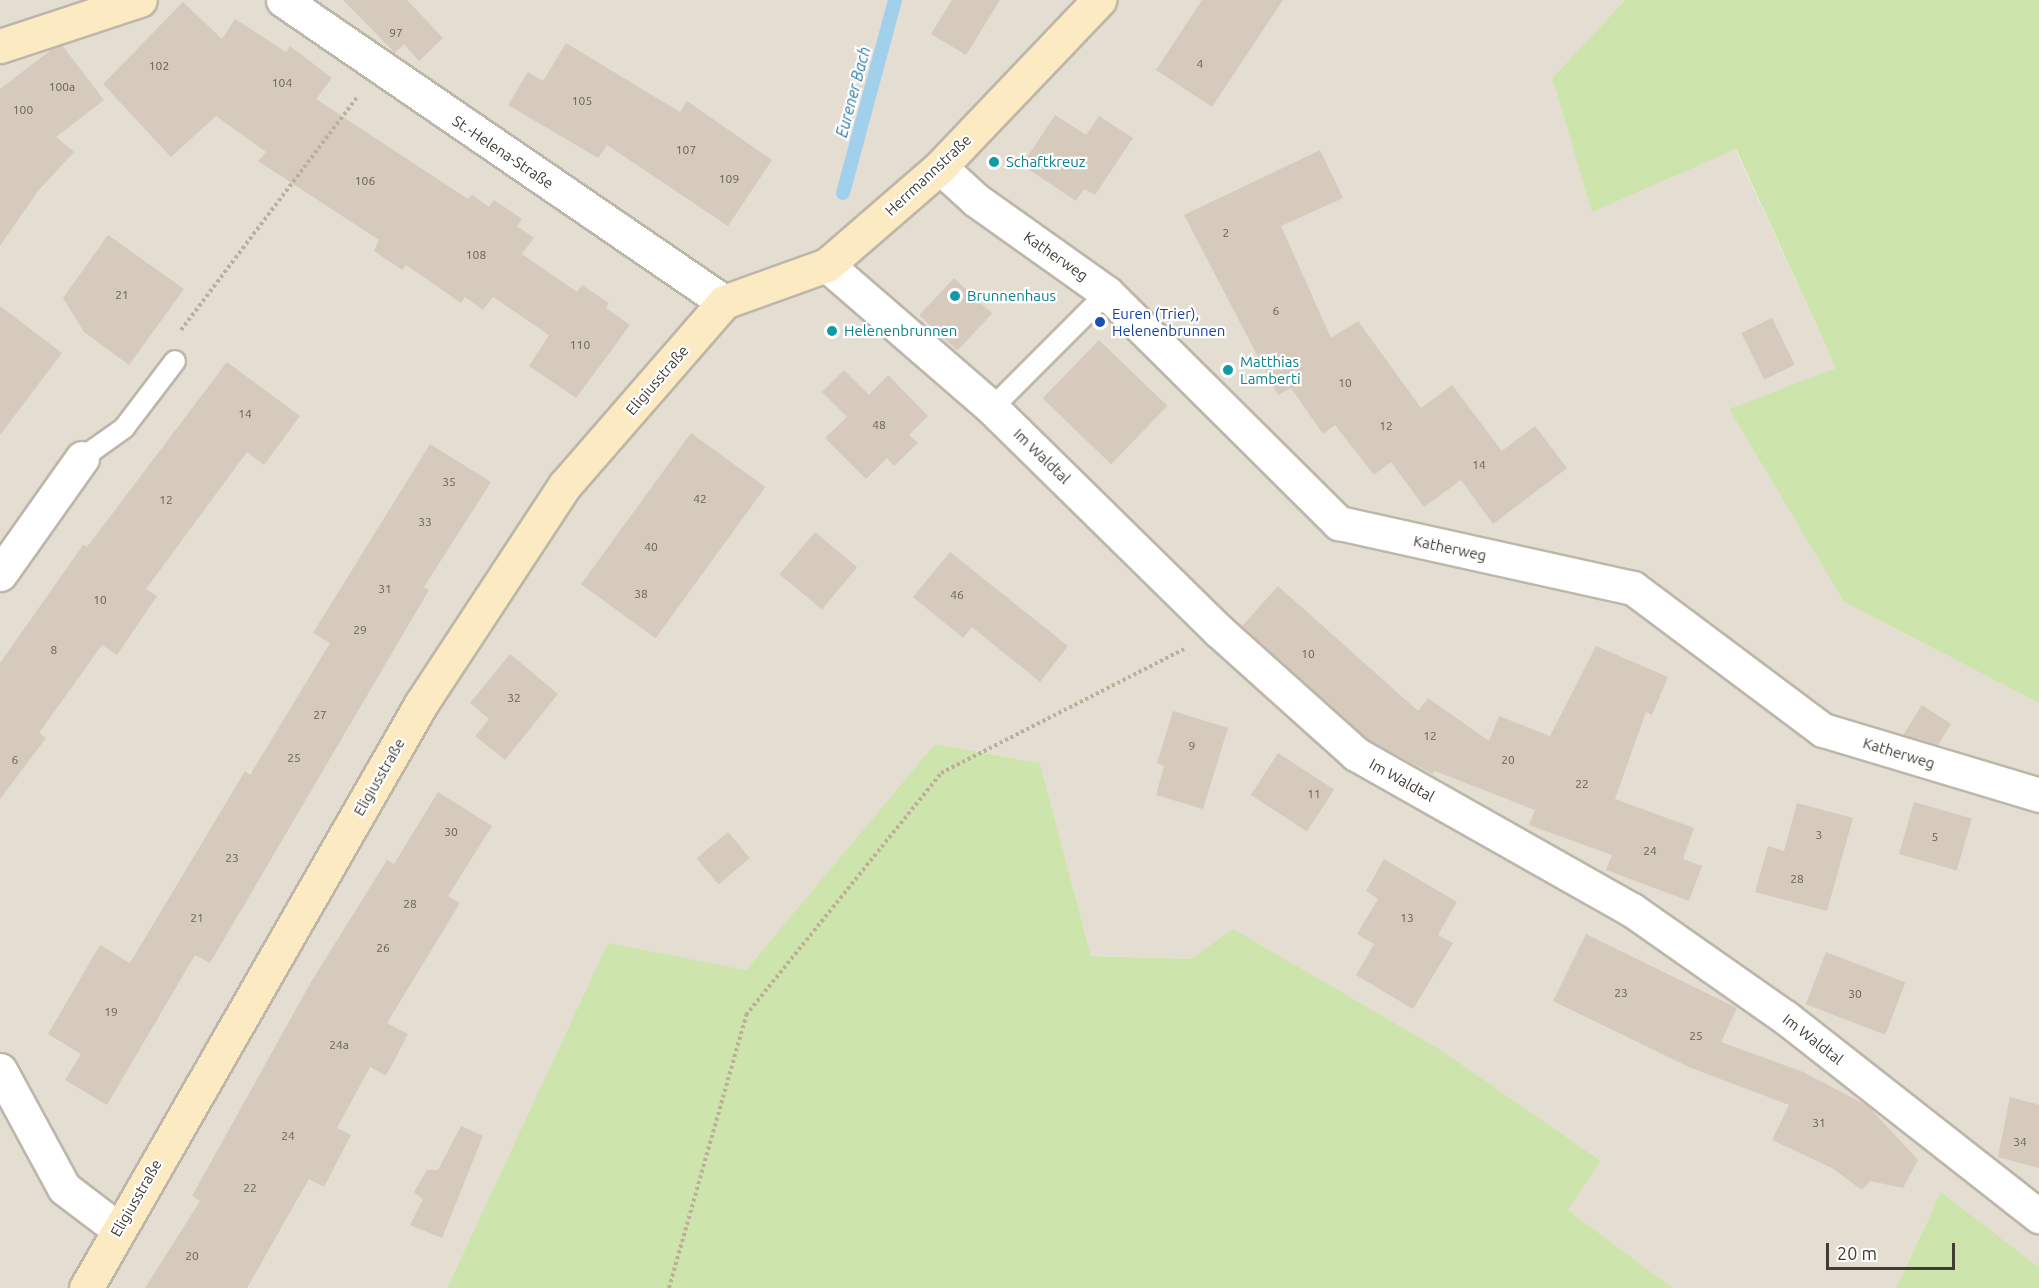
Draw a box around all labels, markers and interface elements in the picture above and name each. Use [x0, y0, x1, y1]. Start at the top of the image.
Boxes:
house number: 97 [389, 26, 403, 40]
water label: Eurener Bach [832, 45, 874, 139]
house number: 4 [1197, 57, 1203, 71]
house number: 102 [149, 59, 169, 73]
house number: 104 [272, 76, 292, 90]
house number: 100a [49, 80, 75, 94]
house number: 105 [572, 94, 592, 108]
house number: 100 [13, 103, 33, 117]
street label: St.-Helena-Straße [449, 112, 557, 192]
street label: Herrmannstraße [881, 131, 975, 219]
house number: 107 [676, 143, 696, 157]
place label: Schaftkreuz [1006, 153, 1086, 171]
marker: Schaftkreuz [987, 155, 1001, 169]
house number: 109 [719, 172, 739, 186]
house number: 106 [355, 174, 375, 188]
house number: 2 [1223, 226, 1229, 240]
street label: Katherweg [1020, 227, 1092, 285]
house number: 108 [466, 248, 486, 262]
place label: Brunnenhaus [967, 287, 1056, 305]
house number: 21 [115, 288, 129, 302]
marker: Brunnenhaus [948, 289, 962, 303]
place label: Euren (Trier), Helenenbrunnen [1112, 304, 1225, 339]
house number: 6 [1273, 304, 1279, 318]
marker: Euren (Trier), Helenenbrunnen [1093, 315, 1107, 329]
place label: Helenenbrunnen [844, 322, 957, 340]
marker: Helenenbrunnen [825, 324, 839, 338]
house number: 110 [570, 338, 590, 352]
street label: Eligiusstraße [622, 341, 692, 419]
place label: Matthias Lamberti [1240, 352, 1301, 387]
marker: Matthias Lamberti [1221, 363, 1235, 377]
house number: 10 [1338, 376, 1352, 390]
house number: 14 [238, 407, 252, 421]
house number: 48 [872, 418, 886, 432]
house number: 12 [1379, 419, 1393, 433]
street label: Im Waldtal [1010, 425, 1074, 487]
house number: 14 [1472, 458, 1486, 472]
house number: 35 [442, 475, 456, 489]
house number: 42 [693, 492, 707, 506]
house number: 12 [159, 493, 173, 507]
house number: 33 [418, 515, 432, 529]
street label: Katherweg [1412, 531, 1488, 565]
house number: 40 [644, 540, 658, 554]
house number: 31 [378, 582, 392, 596]
house number: 38 [634, 587, 648, 601]
house number: 46 [950, 588, 964, 602]
house number: 10 [93, 593, 107, 607]
house number: 29 [353, 623, 367, 637]
house number: 8 [51, 643, 57, 657]
house number: 10 [1301, 647, 1315, 661]
house number: 32 [507, 691, 521, 705]
house number: 27 [313, 708, 327, 722]
house number: 12 [1423, 729, 1437, 743]
street label: Katherweg [1861, 734, 1937, 772]
street label: Eligiusstraße [350, 735, 408, 819]
house number: 9 [1189, 739, 1195, 753]
house number: 25 [287, 751, 301, 765]
house number: 6 [12, 753, 18, 767]
house number: 20 [1501, 753, 1515, 767]
street label: Im Waldtal [1366, 755, 1438, 805]
house number: 22 [1575, 777, 1589, 791]
house number: 11 [1307, 787, 1321, 801]
house number: 30 [444, 825, 458, 839]
house number: 3 [1816, 828, 1822, 842]
house number: 5 [1932, 830, 1938, 844]
house number: 24 [1643, 844, 1657, 858]
house number: 23 [225, 851, 239, 865]
house number: 28 [1790, 872, 1804, 886]
house number: 28 [403, 897, 417, 911]
house number: 21 [190, 911, 204, 925]
house number: 13 [1400, 911, 1414, 925]
house number: 26 [376, 941, 390, 955]
house number: 23 [1614, 986, 1628, 1000]
house number: 30 [1848, 987, 1862, 1001]
house number: 19 [104, 1005, 118, 1019]
street label: Im Waldtal [1779, 1010, 1847, 1068]
house number: 25 [1689, 1029, 1703, 1043]
house number: 24a [329, 1038, 349, 1052]
house number: 31 [1812, 1116, 1826, 1130]
house number: 24 [281, 1129, 295, 1143]
house number: 34 [2013, 1135, 2027, 1149]
street label: Eligiusstraße [107, 1156, 165, 1240]
house number: 22 [243, 1181, 257, 1195]
scale bar [1829, 1231, 1958, 1269]
text: 20 m [1837, 1243, 1877, 1263]
house number: 20 [185, 1249, 199, 1263]

